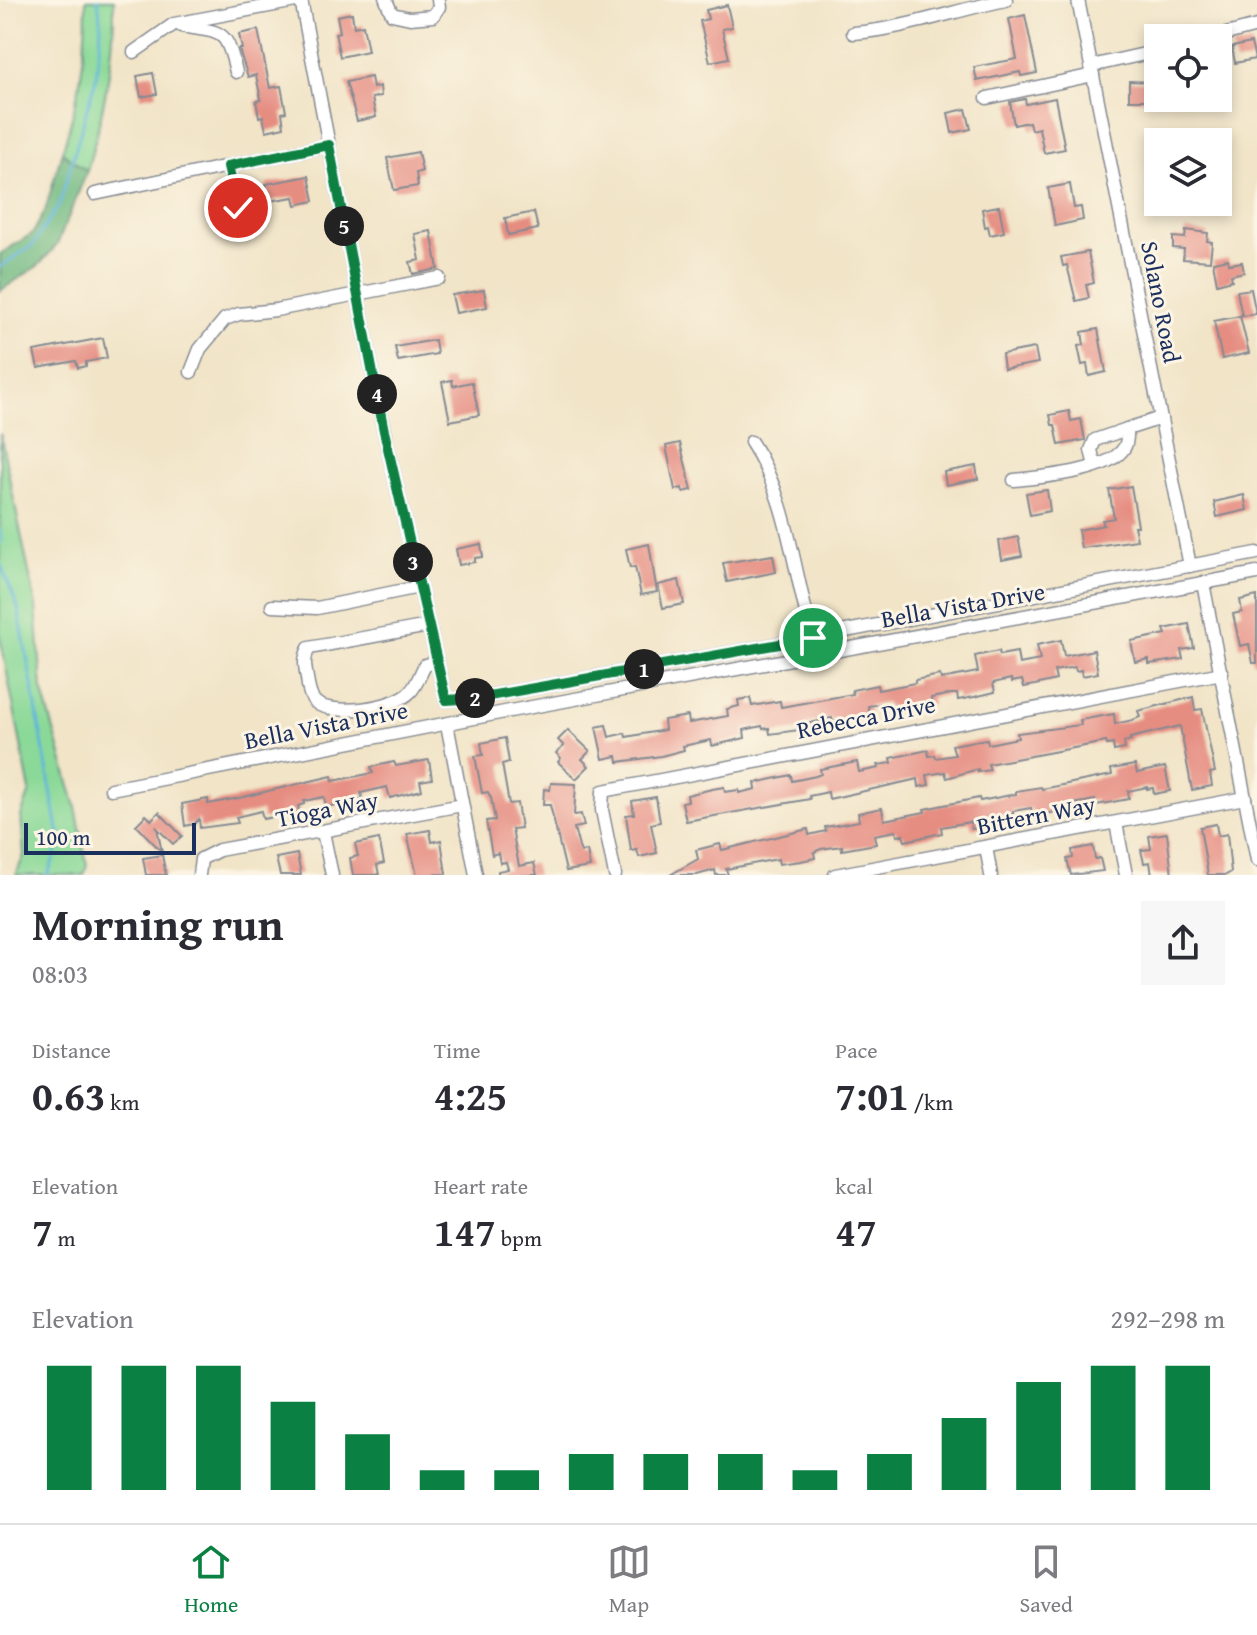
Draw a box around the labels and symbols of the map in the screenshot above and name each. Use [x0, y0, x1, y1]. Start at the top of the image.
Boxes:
pin [204, 174, 272, 242]
pin: 5 [324, 206, 364, 246]
street label: Solano Road [1132, 238, 1190, 366]
pin: 4 [357, 374, 397, 414]
pin: 3 [393, 542, 433, 582]
street label: Bella Vista Drive [878, 573, 1048, 637]
pin [779, 604, 847, 672]
pin: 1 [624, 649, 664, 689]
pin: 2 [455, 678, 495, 718]
street label: Rebecca Drive [794, 686, 938, 748]
street label: Bella Vista Drive [241, 692, 411, 758]
street label: Tioga Way [273, 782, 381, 836]
street label: Bittern Way [974, 786, 1098, 844]
scale bar [24, 819, 196, 855]

